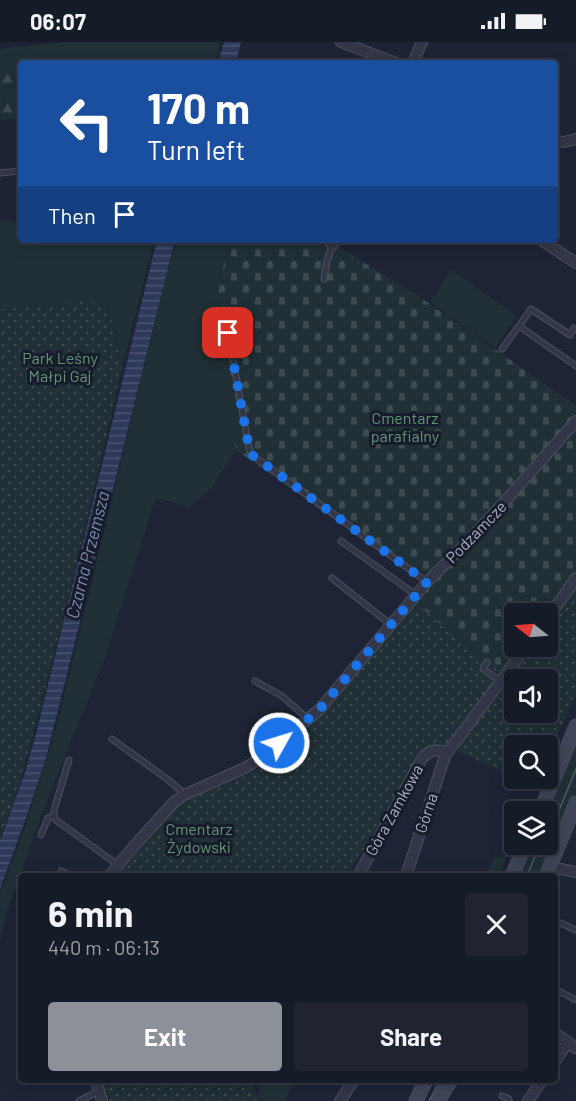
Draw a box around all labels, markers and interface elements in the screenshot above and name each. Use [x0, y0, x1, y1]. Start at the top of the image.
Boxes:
text: 06:07 [30, 8, 86, 34]
text: 170 m [147, 82, 250, 132]
icon: left [48, 84, 126, 162]
text: Turn left [147, 133, 245, 165]
icon: arrive [108, 198, 141, 231]
text: Then [48, 202, 96, 228]
pin [202, 307, 253, 358]
icon: arrive [211, 316, 244, 349]
park label: Park Leśny Małpi Gaj [22, 348, 98, 385]
park label: Cmentarz parafialny [371, 408, 440, 445]
water label: Czarna Przemsza [61, 489, 114, 621]
street label: Podzamcze [441, 497, 510, 567]
north arrow [504, 603, 558, 657]
map controls [504, 603, 558, 855]
button: sound [504, 669, 558, 723]
position arrow [247, 711, 311, 775]
button: search [504, 735, 558, 789]
street label: Góra Zamkowa [361, 761, 426, 859]
street label: Górna [410, 790, 441, 835]
button: layers [504, 801, 558, 855]
park label: Cmentarz Żydowski [166, 819, 232, 856]
text: 6 min [48, 891, 133, 934]
button: close [465, 893, 528, 956]
text: 440 m · 06:13 [48, 935, 160, 959]
button: Exit [48, 1002, 282, 1071]
button: Share [294, 1002, 528, 1071]

